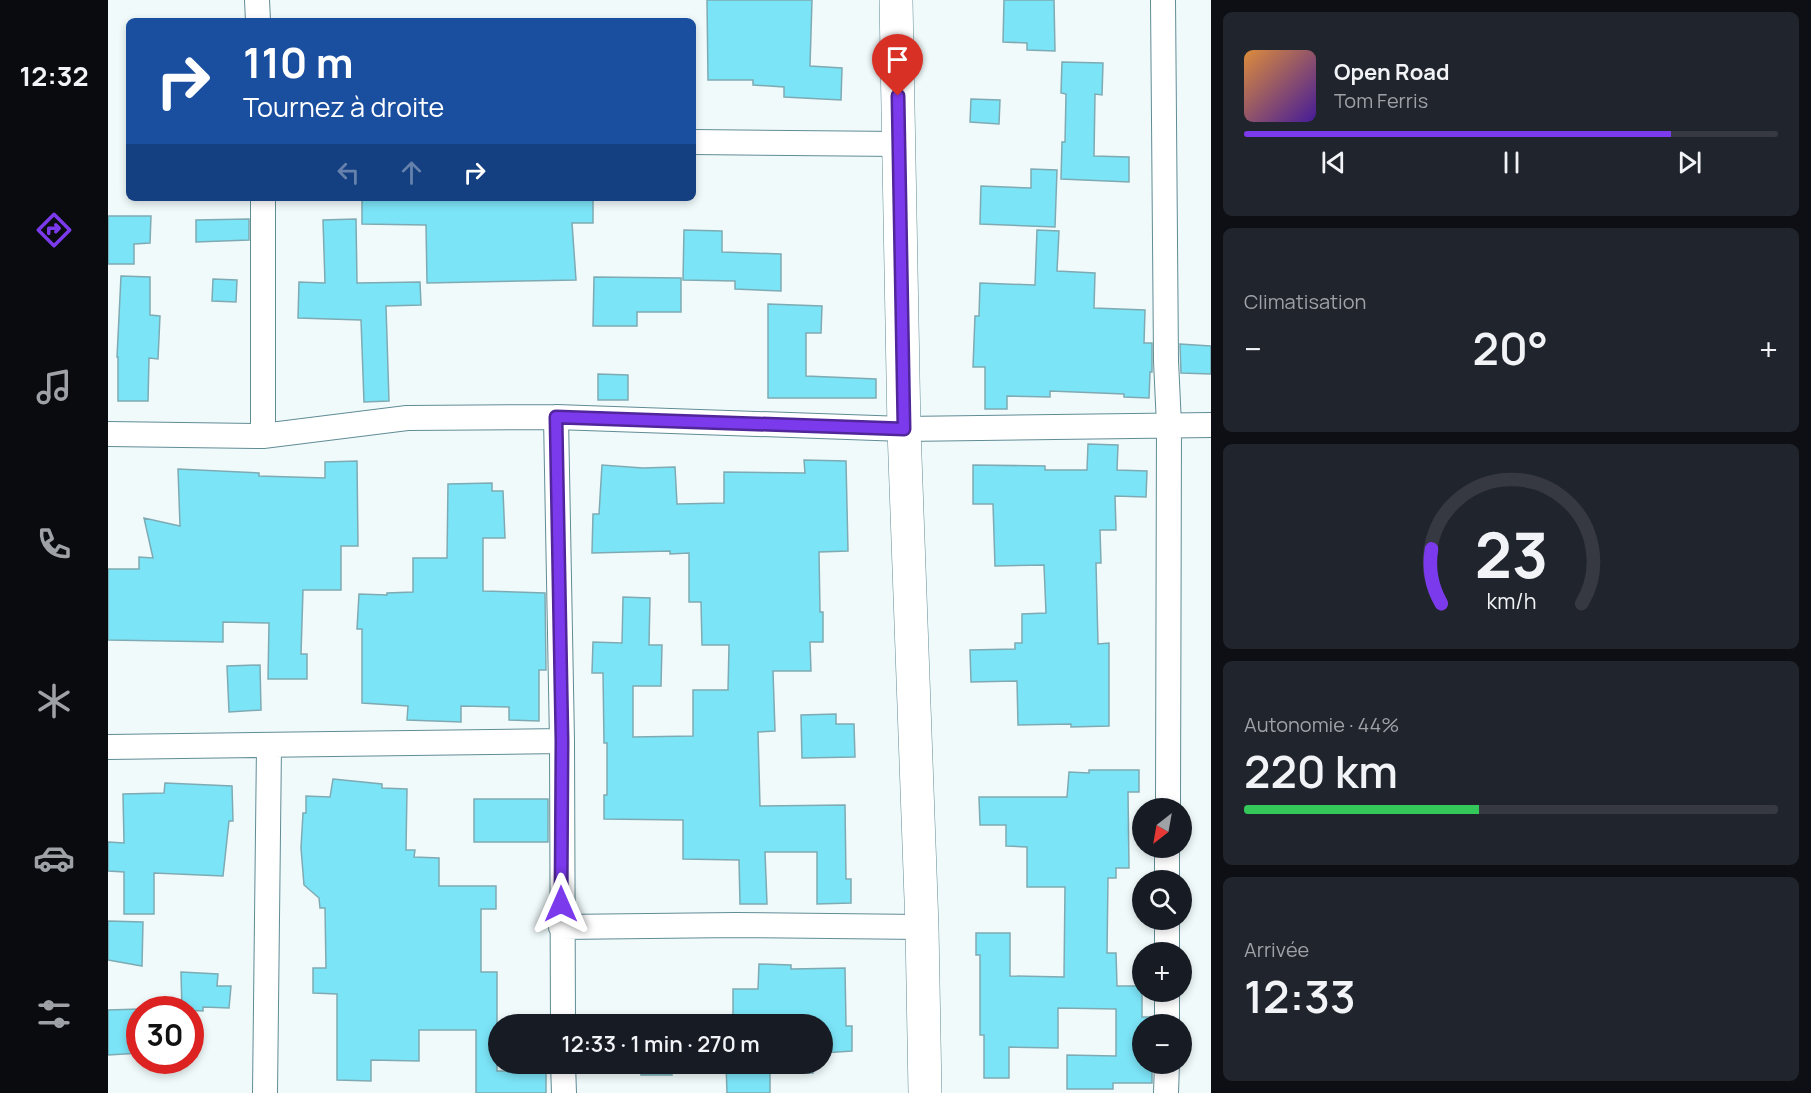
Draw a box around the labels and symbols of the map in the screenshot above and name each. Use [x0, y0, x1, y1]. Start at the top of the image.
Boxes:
pin [872, 34, 923, 96]
north arrow [1132, 798, 1192, 858]
position arrow [529, 872, 593, 936]
speed limit sign: 30 [126, 996, 204, 1074]

